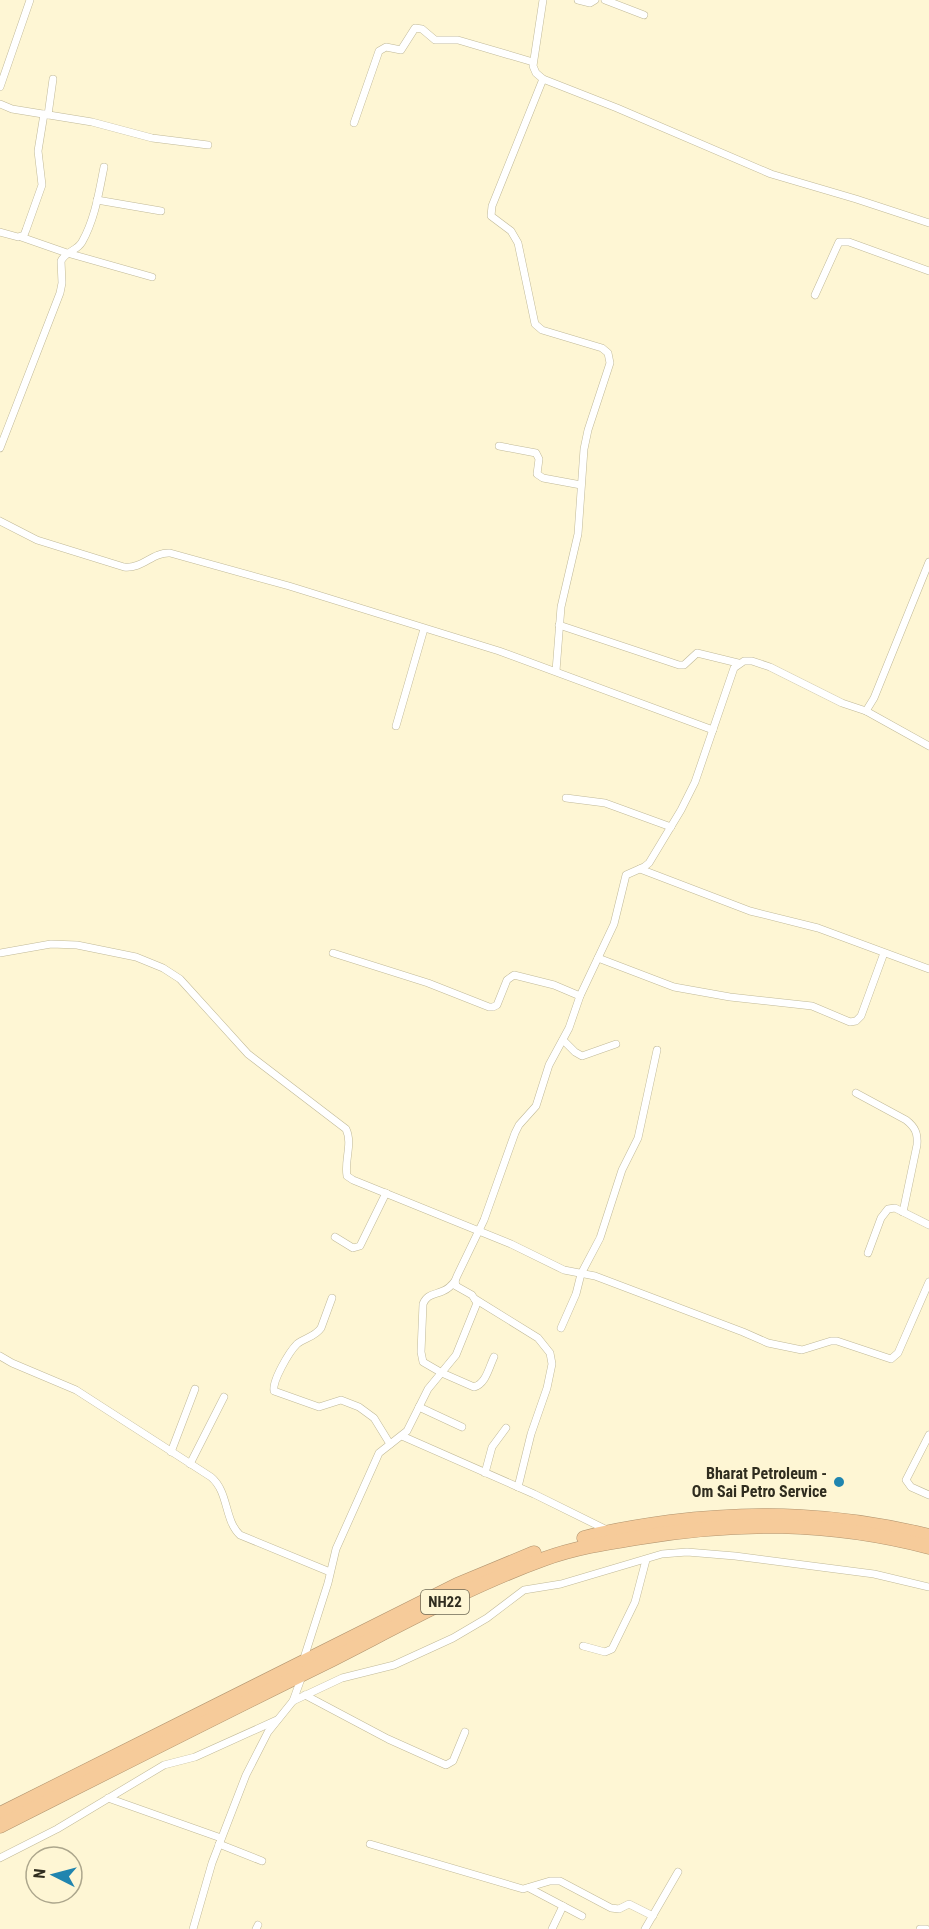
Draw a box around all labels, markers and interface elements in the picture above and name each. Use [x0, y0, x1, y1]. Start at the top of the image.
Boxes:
place label: Bharat Petroleum - Om Sai Petro Service [692, 1464, 827, 1501]
marker: Bharat Petroleum - Om Sai Petro Service [832, 1475, 846, 1489]
road number: NH22 [421, 1590, 469, 1614]
north arrow [24, 1845, 84, 1905]
text: N [30, 1868, 50, 1879]

